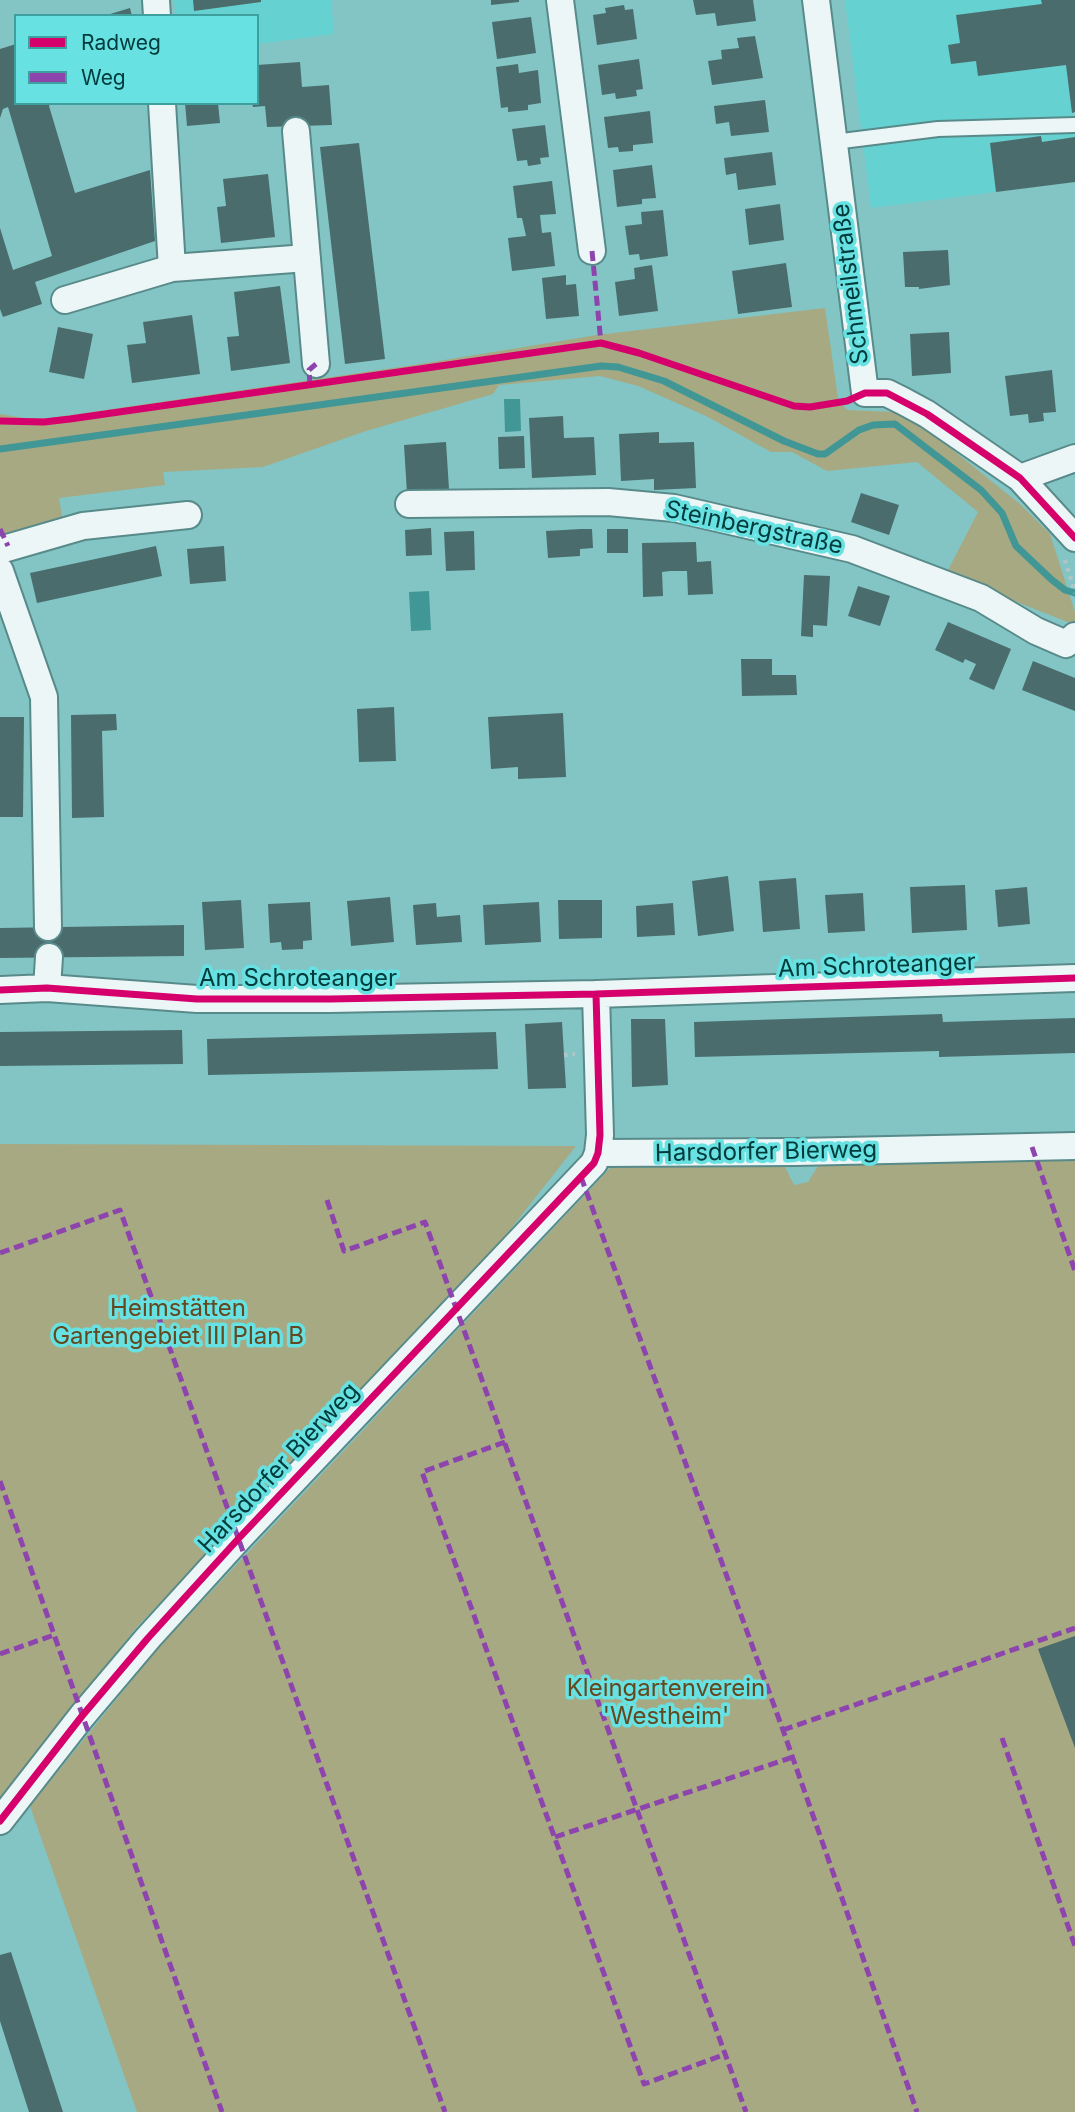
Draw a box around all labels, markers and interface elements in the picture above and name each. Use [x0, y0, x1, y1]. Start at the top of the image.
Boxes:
legend [14, 14, 259, 105]
text: Radweg [81, 30, 161, 55]
text: Weg [81, 65, 126, 90]
street label: Schmeilstraße [827, 202, 875, 366]
street label: Steinbergstraße [663, 495, 845, 561]
street label: Am Schroteanger [778, 948, 976, 984]
street label: Am Schroteanger [199, 965, 397, 993]
street label: Harsdorfer Bierweg [655, 1136, 877, 1168]
park label: Heimstätten Gartengebiet III Plan B [52, 1295, 304, 1351]
street label: Harsdorfer Bierweg [193, 1377, 365, 1559]
park label: Kleingartenverein 'Westheim' [567, 1675, 765, 1731]

